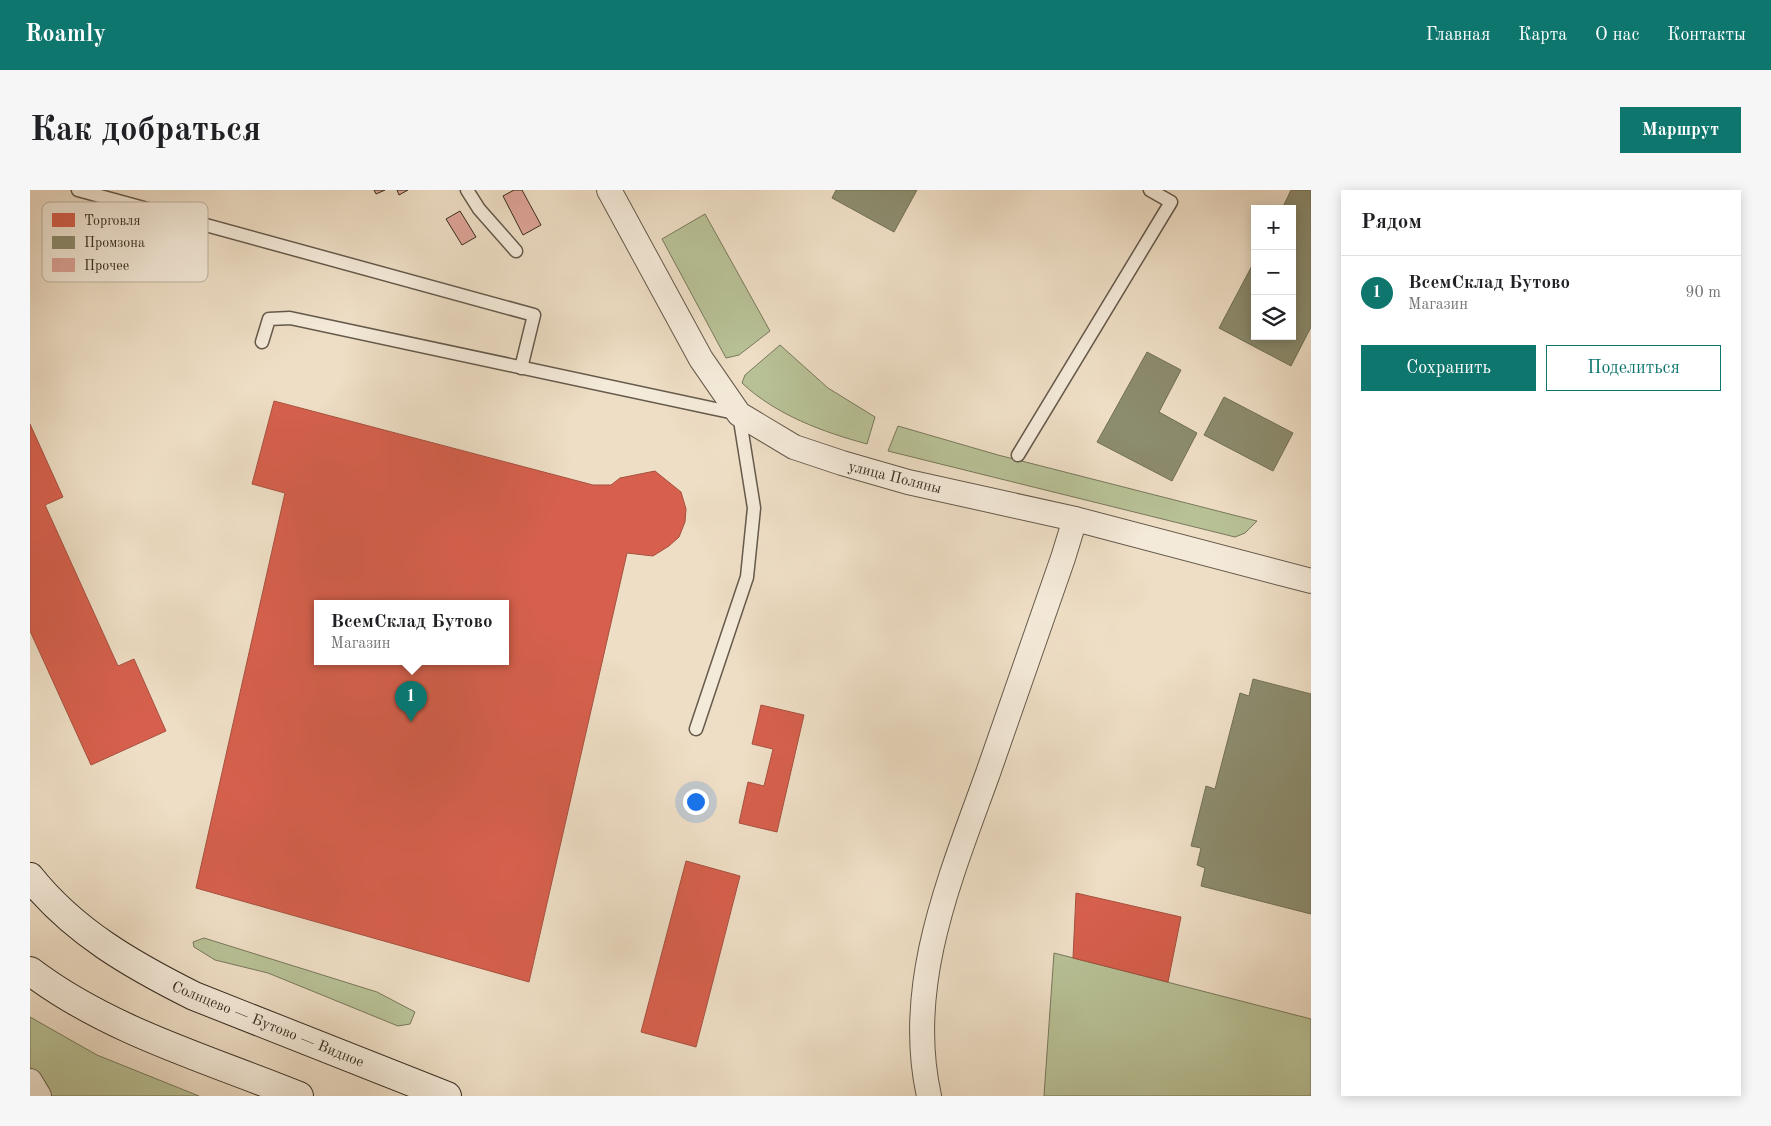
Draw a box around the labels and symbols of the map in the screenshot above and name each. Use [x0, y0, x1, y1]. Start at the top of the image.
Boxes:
legend [42, 202, 208, 282]
text: Торговля [84, 214, 141, 228]
text: Промзона [84, 236, 145, 250]
text: Прочее [84, 259, 129, 273]
street label: улица Поляны [847, 460, 943, 497]
pin: 1 [395, 681, 427, 722]
your location [683, 789, 709, 815]
street label: Солнцево — Бутово — Видное [169, 980, 366, 1071]

